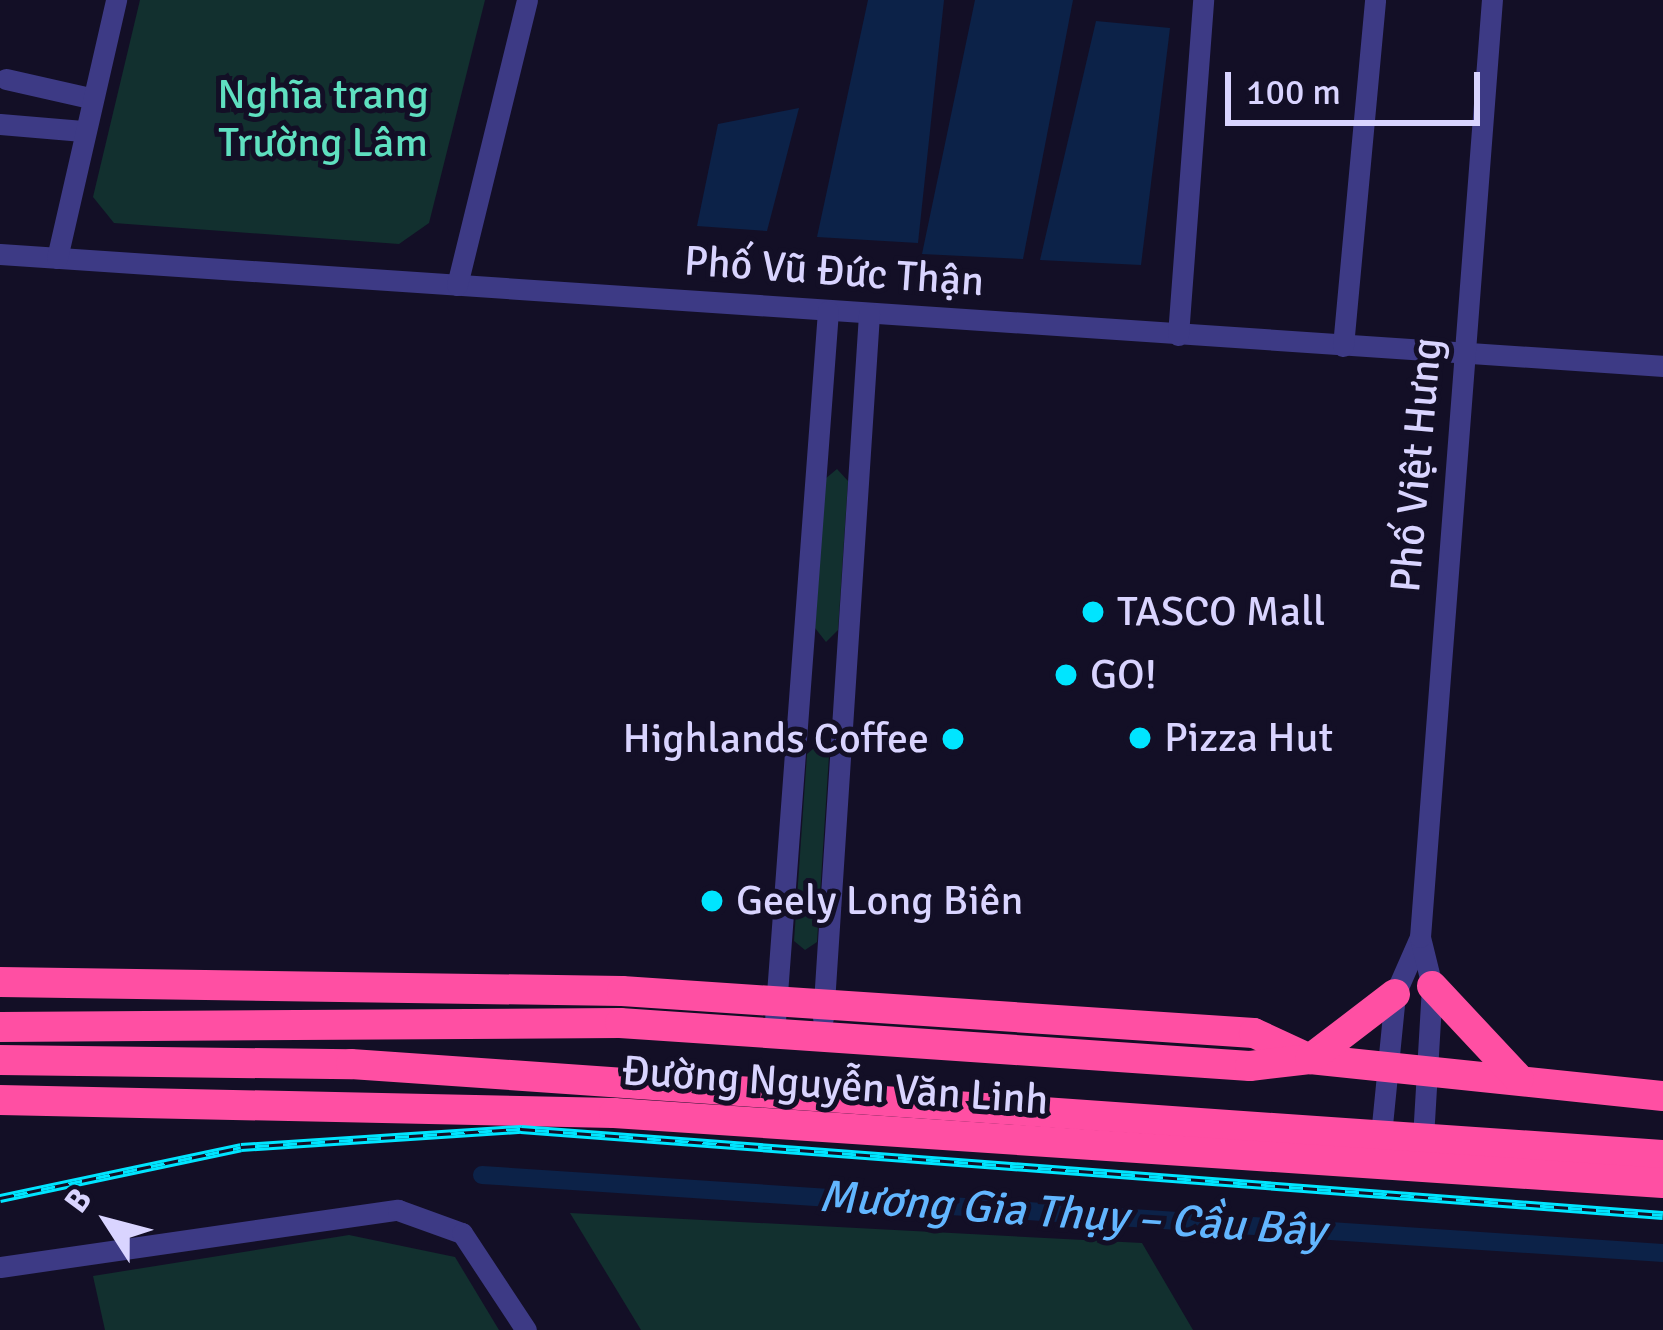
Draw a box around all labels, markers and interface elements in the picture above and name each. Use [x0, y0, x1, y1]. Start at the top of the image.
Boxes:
scale bar [1231, 48, 1486, 122]
park label: Nghĩa trang Trường Lâm [217, 70, 429, 168]
text: 100 m [1246, 70, 1341, 115]
street label: Phố Vũ Đức Thận [682, 236, 986, 308]
street label: Phố Việt Hưng [1381, 336, 1453, 594]
place label: TASCO Mall [1117, 587, 1325, 637]
marker: TASCO Mall [1080, 599, 1106, 625]
place label: GO! [1090, 650, 1157, 700]
marker: GO! [1053, 662, 1079, 688]
place label: Pizza Hut [1164, 713, 1333, 763]
place label: Highlands Coffee [623, 714, 929, 764]
marker: Pizza Hut [1127, 725, 1153, 751]
marker: Highlands Coffee [940, 726, 966, 752]
place label: Geely Long Biên [736, 876, 1023, 926]
marker: Geely Long Biên [699, 888, 725, 914]
street label: Đường Nguyễn Văn Linh [620, 1046, 1050, 1126]
north arrow [48, 1162, 168, 1282]
water label: Mương Gia Thụy – Cầu Bây [817, 1169, 1327, 1259]
text: B [56, 1180, 101, 1221]

